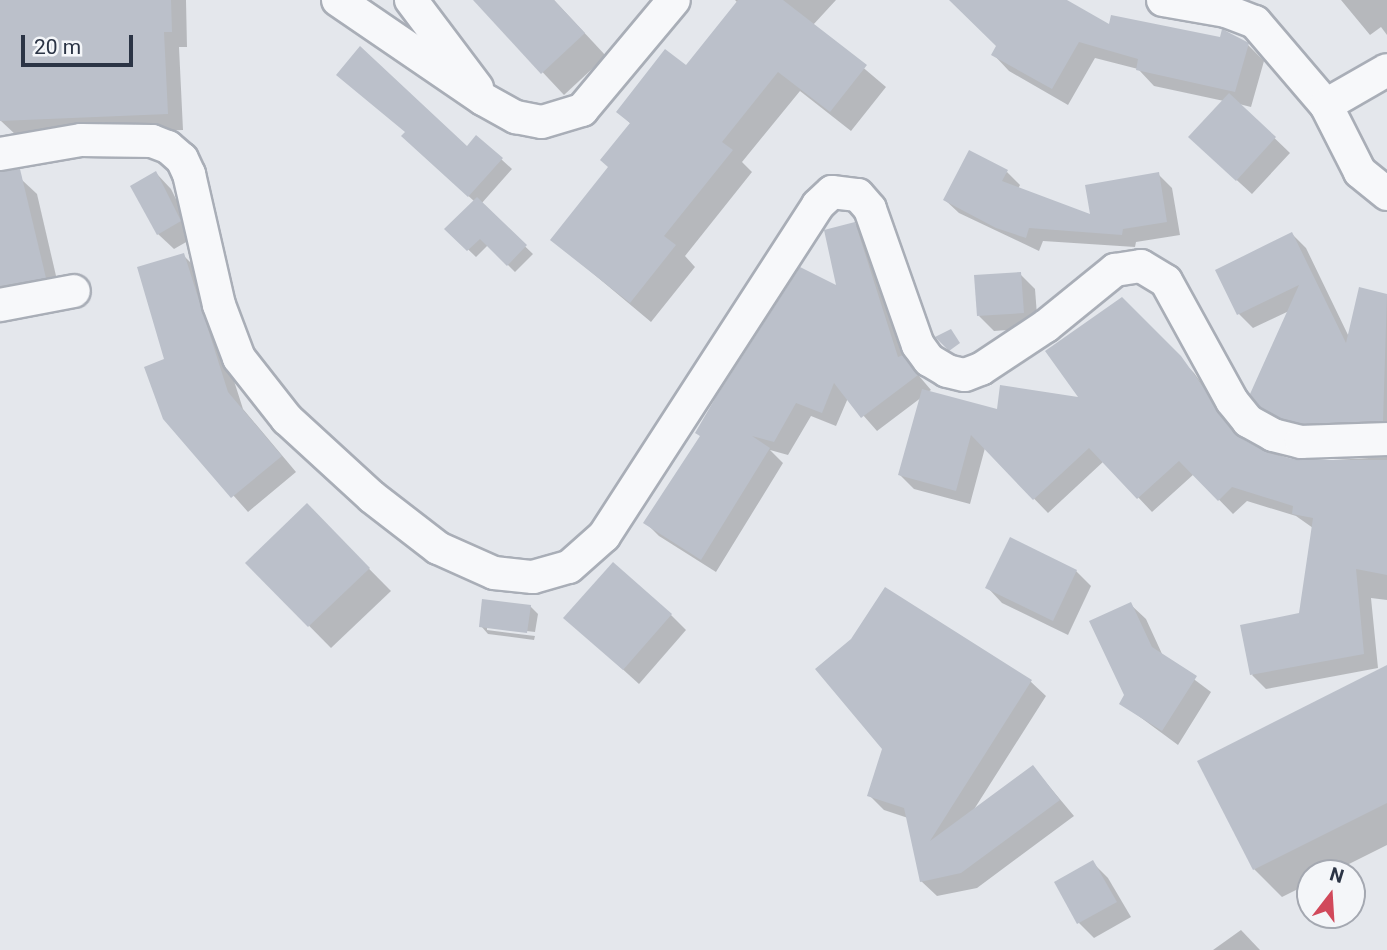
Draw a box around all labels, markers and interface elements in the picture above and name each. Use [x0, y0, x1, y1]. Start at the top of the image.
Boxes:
scale bar [24, 21, 136, 65]
text: 20 m [34, 35, 81, 59]
north arrow [1296, 859, 1366, 929]
text: N [1327, 862, 1346, 888]

